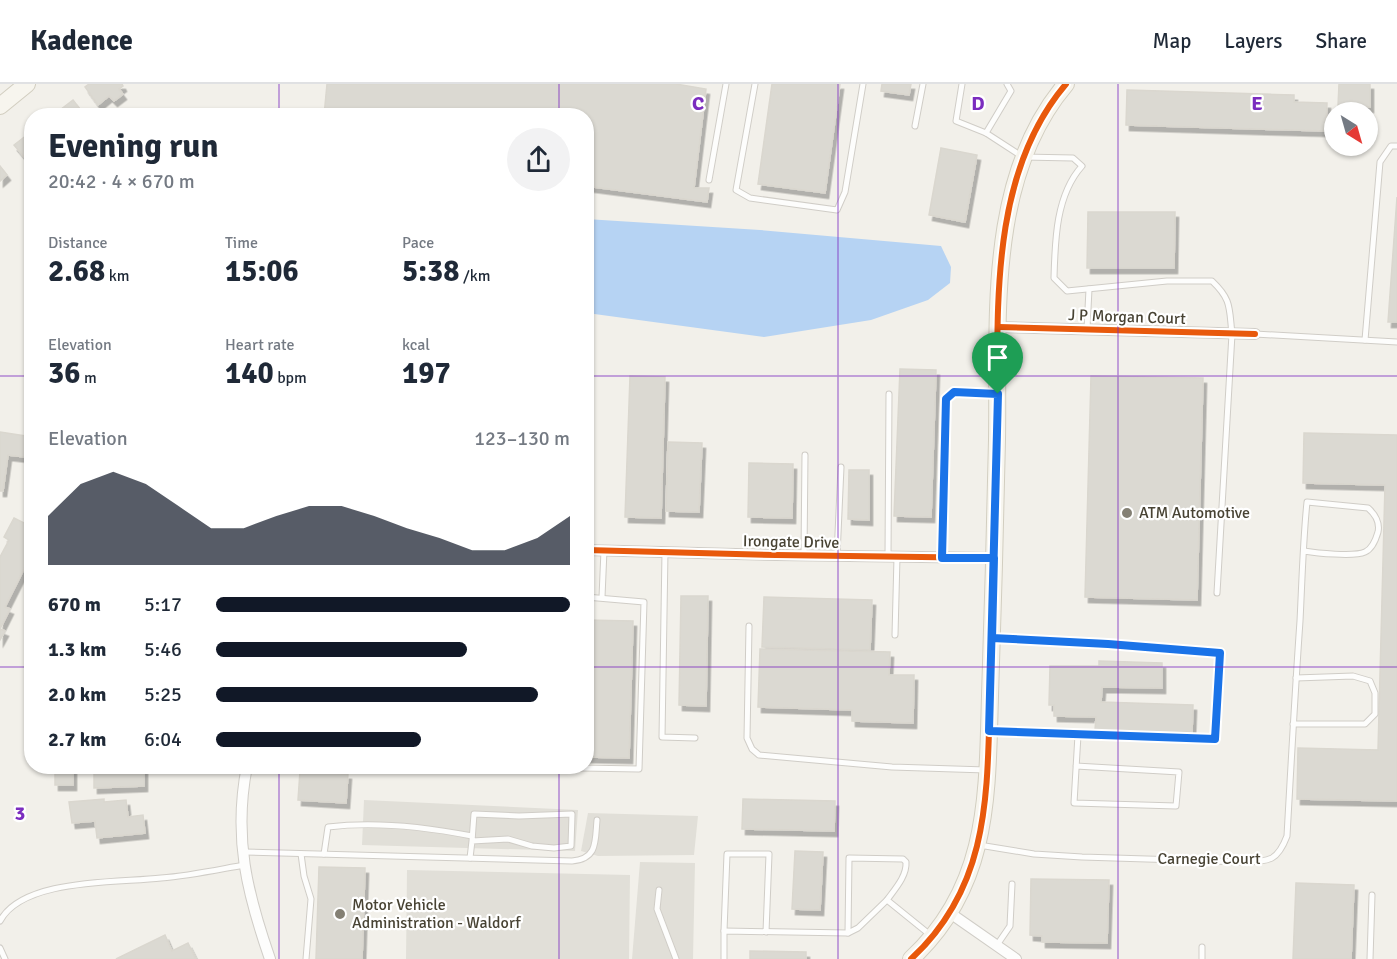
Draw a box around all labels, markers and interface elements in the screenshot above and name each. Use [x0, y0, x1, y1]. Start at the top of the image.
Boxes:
text: Kadence [30, 24, 133, 58]
text: Map [1153, 28, 1191, 54]
text: Layers [1224, 28, 1282, 54]
text: Share [1315, 28, 1367, 54]
text: C [692, 91, 704, 116]
text: D [971, 91, 985, 116]
text: E [1251, 91, 1263, 116]
north arrow [1324, 102, 1378, 156]
map controls [1324, 102, 1378, 156]
text: Evening run [48, 126, 218, 167]
button: share [507, 128, 570, 191]
text: 20:42 · 4 × 670 m [48, 169, 195, 194]
text: Distance [48, 233, 108, 253]
text: Time [225, 233, 258, 253]
text: Pace [402, 233, 434, 253]
text: 2.68 [48, 253, 105, 290]
text: 15:06 [225, 253, 299, 290]
text: 5:38 [402, 253, 459, 290]
text: km [105, 266, 130, 286]
text: /km [459, 266, 491, 286]
street label: J P Morgan Court [1068, 305, 1186, 329]
pin [972, 332, 1023, 394]
text: Elevation [48, 335, 112, 355]
text: Heart rate [225, 335, 294, 355]
text: kcal [402, 335, 430, 355]
icon: arrive [981, 341, 1014, 374]
text: 36 [48, 355, 80, 392]
text: 140 [225, 355, 274, 392]
text: 197 [402, 355, 451, 392]
text: m [80, 368, 97, 388]
text: bpm [274, 368, 307, 388]
text: Elevation [48, 426, 128, 451]
text: 123–130 m [474, 426, 570, 451]
place label: ATM Automotive [1139, 503, 1250, 523]
marker: ATM Automotive [1120, 506, 1134, 520]
street label: Irongate Drive [743, 531, 839, 553]
text: 670 m [48, 592, 101, 617]
text: 5:17 [144, 592, 182, 617]
text: 1.3 km [48, 637, 106, 662]
text: 5:46 [144, 637, 182, 662]
text: 2.0 km [48, 682, 106, 707]
text: 5:25 [144, 682, 182, 707]
text: 2.7 km [48, 727, 106, 752]
text: 6:04 [144, 727, 182, 752]
text: 3 [15, 801, 25, 826]
street label: Carnegie Court [1158, 849, 1261, 869]
place label: Motor Vehicle Administration - Waldorf [352, 895, 521, 933]
marker: Motor Vehicle Administration - Waldorf [333, 907, 347, 921]

